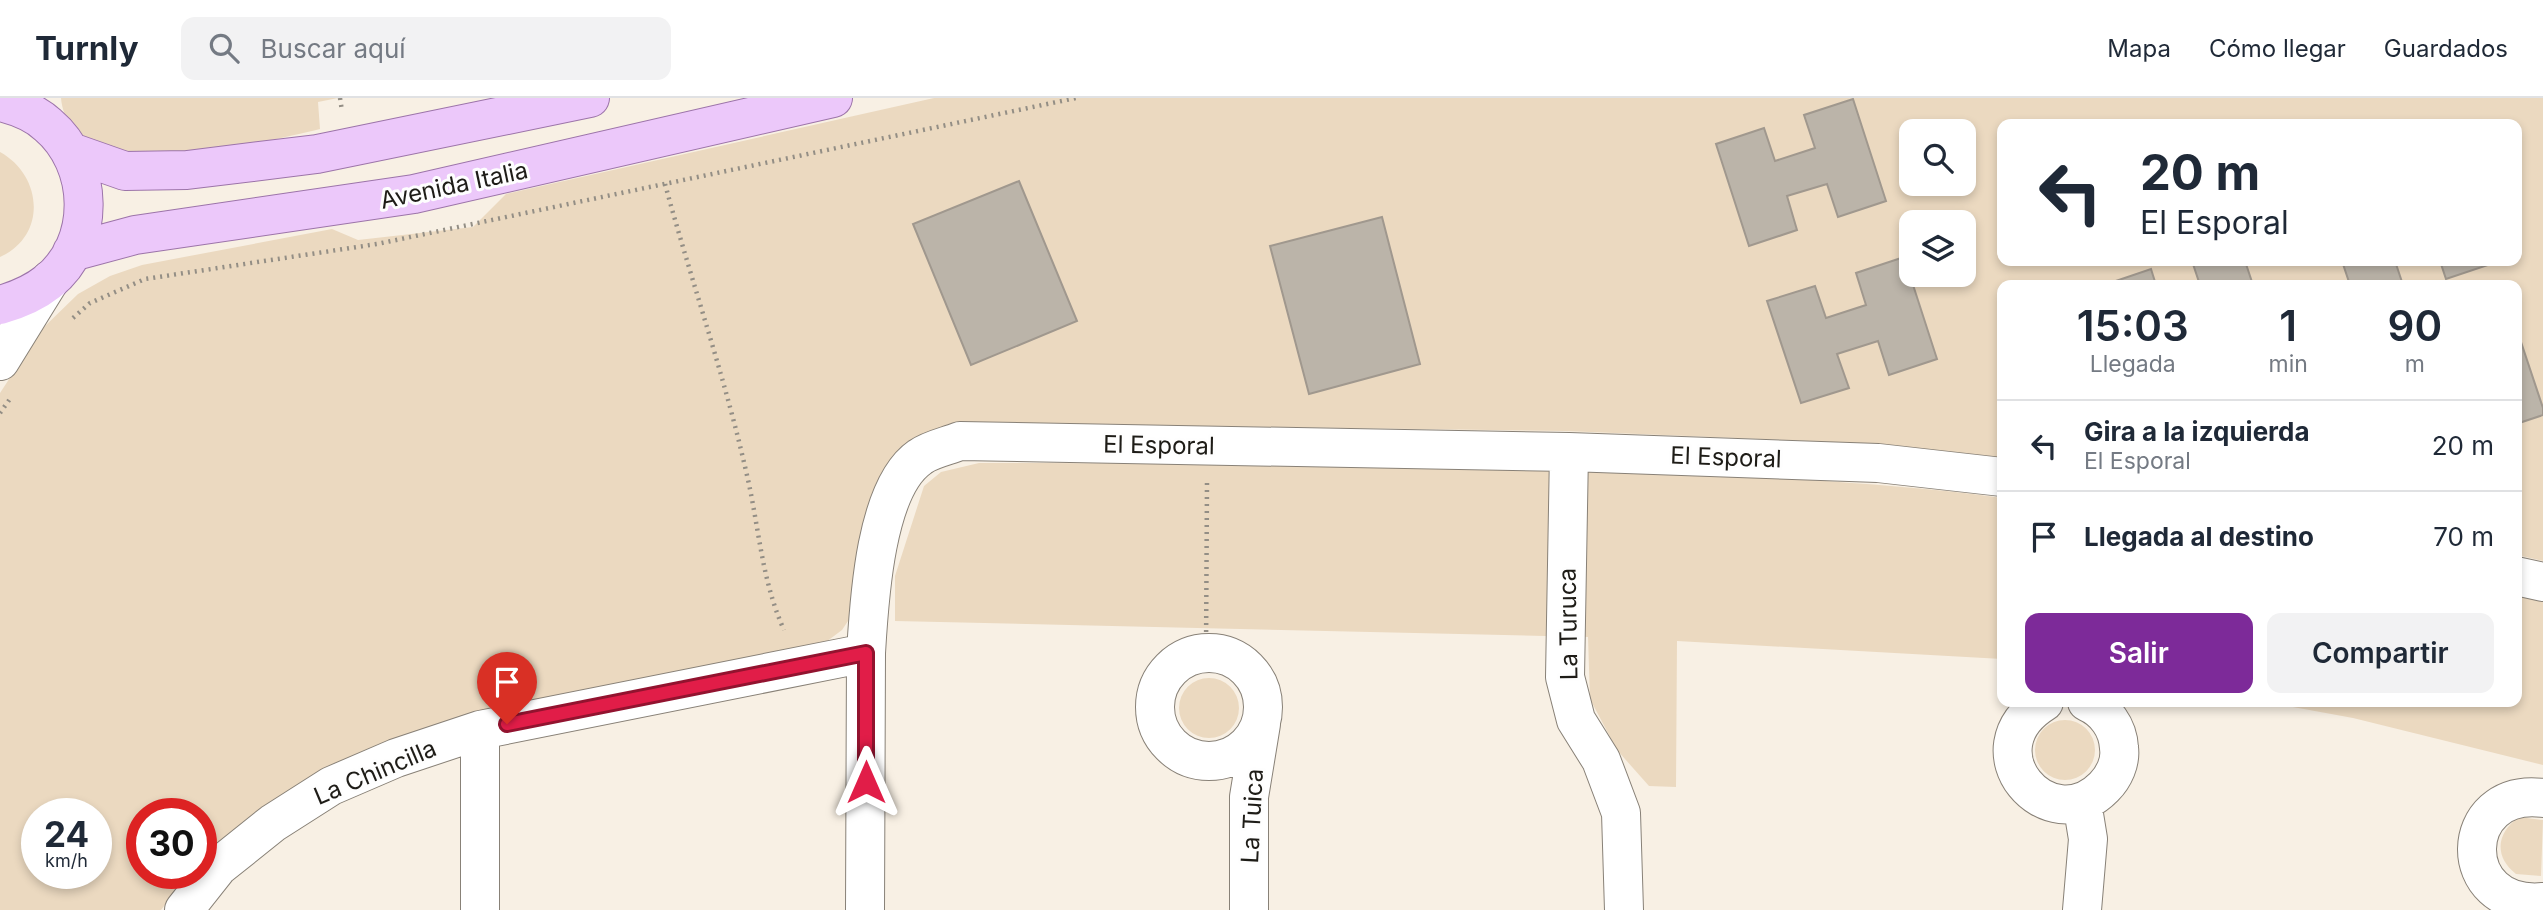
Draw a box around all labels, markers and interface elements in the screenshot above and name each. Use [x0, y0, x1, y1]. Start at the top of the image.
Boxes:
search box [181, 17, 671, 80]
text: Turnly [35, 28, 139, 68]
icon: search [205, 29, 243, 67]
text: Buscar aquí [261, 33, 406, 64]
text: Mapa [2107, 34, 2171, 63]
text: Cómo llegar [2209, 34, 2346, 63]
text: Guardados [2384, 34, 2508, 63]
map controls [1899, 119, 1976, 287]
button: search [1899, 119, 1976, 196]
text: 20 m [2140, 143, 2260, 202]
icon: left [2025, 147, 2116, 238]
street label: Avenida Italia [378, 155, 530, 215]
text: El Esporal [2140, 203, 2289, 242]
button: layers [1899, 210, 1976, 287]
text: 15:03 [2077, 300, 2189, 351]
text: 1 [2279, 300, 2297, 351]
text: 90 [2388, 300, 2442, 351]
text: Llegada [2090, 350, 2176, 378]
text: min [2269, 350, 2308, 378]
text: m [2405, 350, 2425, 378]
text: Gira a la izquierda [2084, 416, 2310, 447]
icon: left [2025, 427, 2063, 465]
street label: El Esporal [1103, 430, 1215, 460]
text: 20 m [2432, 430, 2494, 461]
street label: El Esporal [1670, 441, 1782, 473]
text: El Esporal [2084, 447, 2191, 475]
icon: arrive [2025, 518, 2063, 556]
text: Llegada al destino [2084, 521, 2314, 552]
text: 70 m [2433, 521, 2494, 552]
street label: La Turuca [1553, 568, 1583, 680]
button: Salir [2025, 613, 2253, 693]
button: Compartir [2267, 613, 2494, 693]
pin [477, 652, 537, 724]
icon: arrive [488, 663, 526, 701]
street label: La Chincilla [309, 733, 441, 811]
position arrow [829, 745, 903, 819]
street label: La Tuica [1235, 768, 1269, 864]
speed limit sign: 30 [126, 798, 217, 889]
text: 24 [44, 813, 89, 855]
text: km/h [45, 850, 88, 871]

